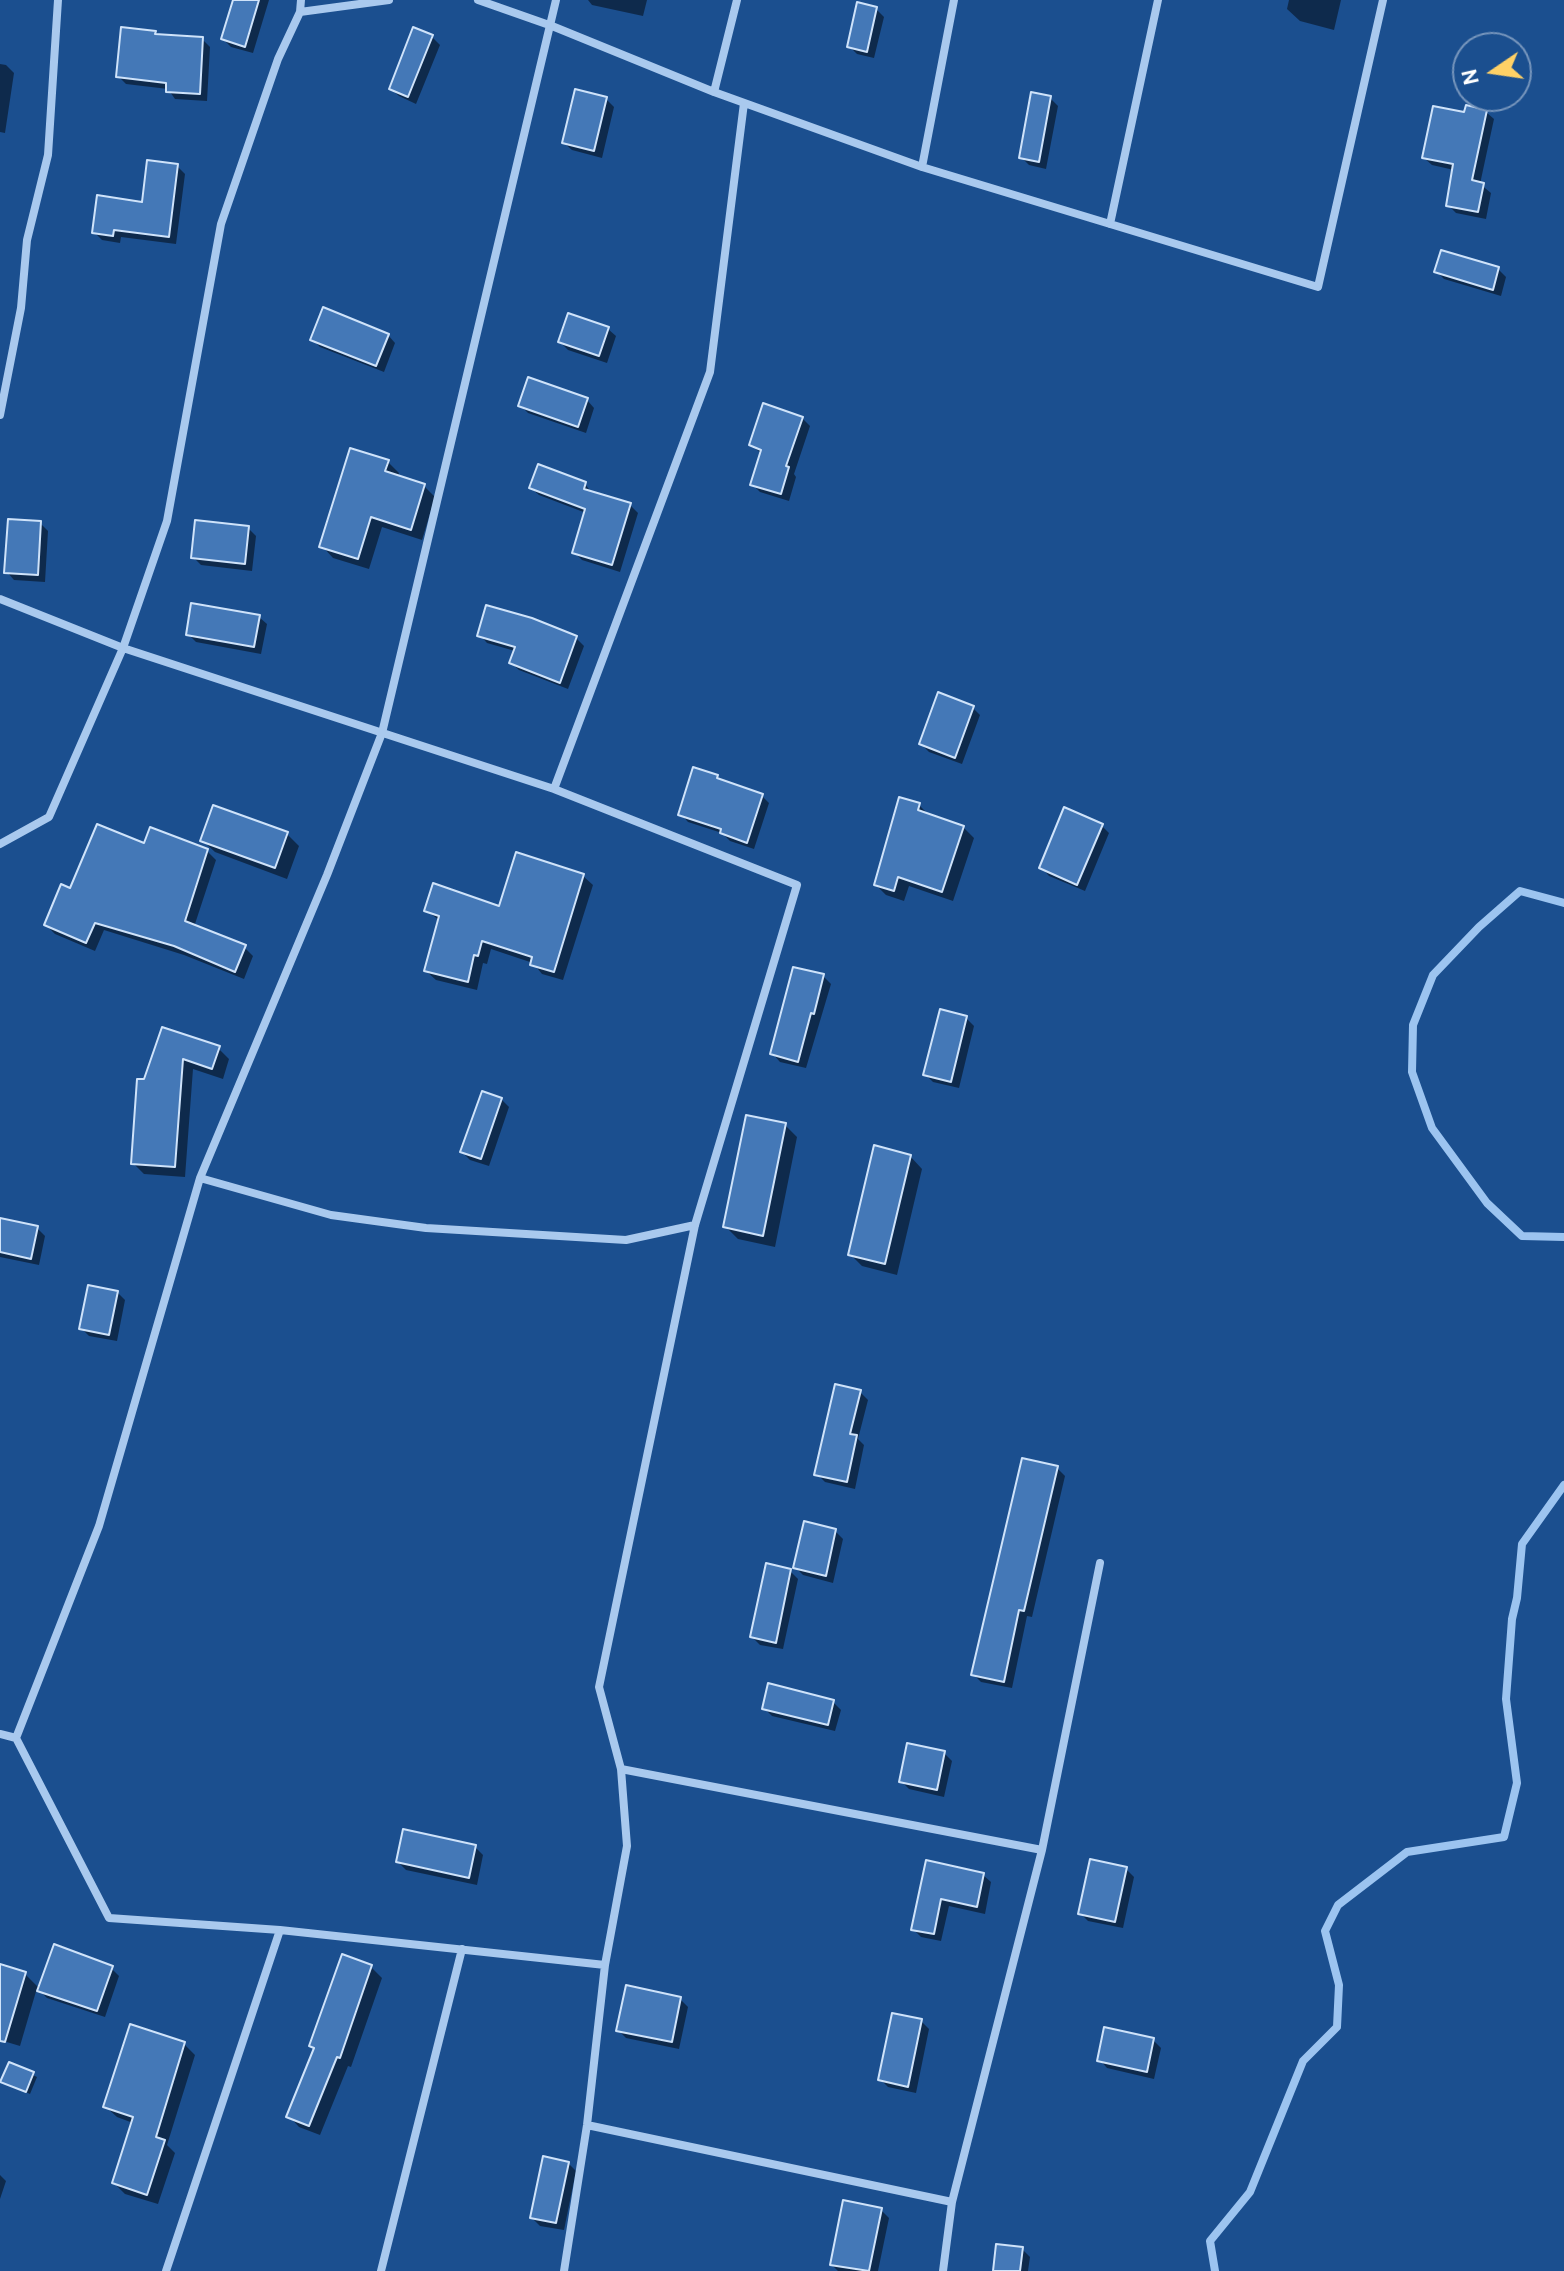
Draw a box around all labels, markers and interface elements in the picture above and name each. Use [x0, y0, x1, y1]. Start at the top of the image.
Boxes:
north arrow [1452, 32, 1532, 112]
text: N [1455, 66, 1485, 88]

